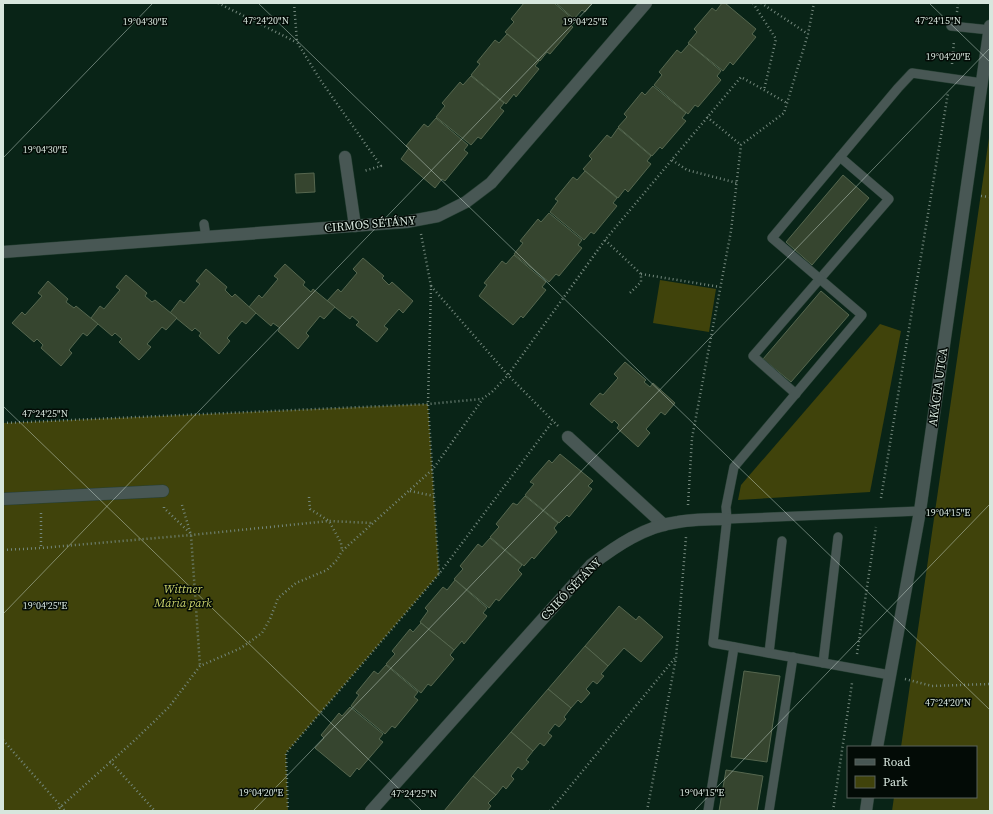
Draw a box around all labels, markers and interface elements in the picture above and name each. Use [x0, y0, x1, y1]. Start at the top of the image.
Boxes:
text: 47°24'20"N [243, 14, 289, 27]
text: 47°24'15"N [915, 14, 961, 27]
text: 19°04'30"E [123, 15, 167, 28]
text: 19°04'25"E [563, 15, 607, 28]
text: 19°04'20"E [926, 50, 970, 63]
text: 19°04'30"E [23, 143, 67, 156]
street label: CIRMOS SÉTÁNY [324, 212, 417, 236]
street label: AKÁCFA UTCA [925, 347, 951, 427]
text: 47°24'25"N [22, 407, 68, 420]
text: 19°04'15"E [926, 506, 970, 519]
street label: CSIKÓ SÉTÁNY [537, 554, 605, 624]
park label: Wittner Mária park [153, 581, 212, 611]
text: 19°04'25"E [23, 599, 67, 612]
text: 47°24'20"N [925, 696, 971, 709]
legend [847, 746, 977, 798]
text: Road [883, 754, 910, 770]
text: Park [883, 774, 908, 790]
text: 19°04'20"E [239, 786, 283, 799]
text: 19°04'15"E [680, 786, 724, 799]
text: 47°24'25"N [391, 787, 437, 800]

